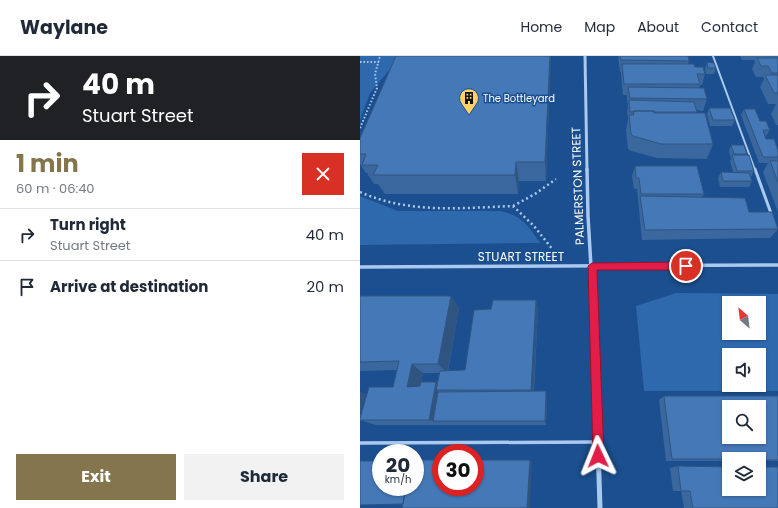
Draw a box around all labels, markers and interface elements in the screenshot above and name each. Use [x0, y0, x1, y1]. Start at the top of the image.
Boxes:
text: Waylane [20, 14, 108, 41]
text: Home [520, 17, 562, 37]
text: Map [584, 17, 615, 37]
text: About [637, 17, 679, 37]
text: Contact [701, 17, 758, 37]
text: 40 m [82, 65, 155, 104]
icon: right [16, 72, 68, 124]
building icon: The Bottleyard [458, 87, 480, 115]
place label: The Bottleyard [483, 91, 555, 106]
text: Stuart Street [82, 103, 194, 128]
street label: PALMERSTON STREET [567, 126, 588, 245]
text: 1 min [16, 147, 79, 180]
button: close [302, 153, 344, 195]
text: 60 m · 06:40 [16, 179, 95, 198]
text: Turn right [50, 214, 126, 235]
icon: right [16, 224, 38, 246]
text: 40 m [306, 224, 344, 245]
text: Stuart Street [50, 236, 131, 255]
street label: STUART STREET [478, 248, 565, 265]
pin [669, 249, 703, 283]
icon: arrive [675, 255, 697, 277]
icon: arrive [16, 276, 38, 298]
text: Arrive at destination [50, 276, 208, 297]
text: 20 m [306, 276, 344, 297]
north arrow [722, 296, 766, 340]
map controls [722, 296, 766, 496]
button: sound [722, 348, 766, 392]
button: search [722, 400, 766, 444]
position arrow [577, 435, 619, 477]
speed limit sign: 30 [432, 444, 484, 496]
text: 20 [386, 451, 410, 479]
button: layers [722, 452, 766, 496]
button: Exit [16, 454, 176, 500]
button: Share [184, 454, 344, 500]
text: km/h [385, 472, 411, 487]

